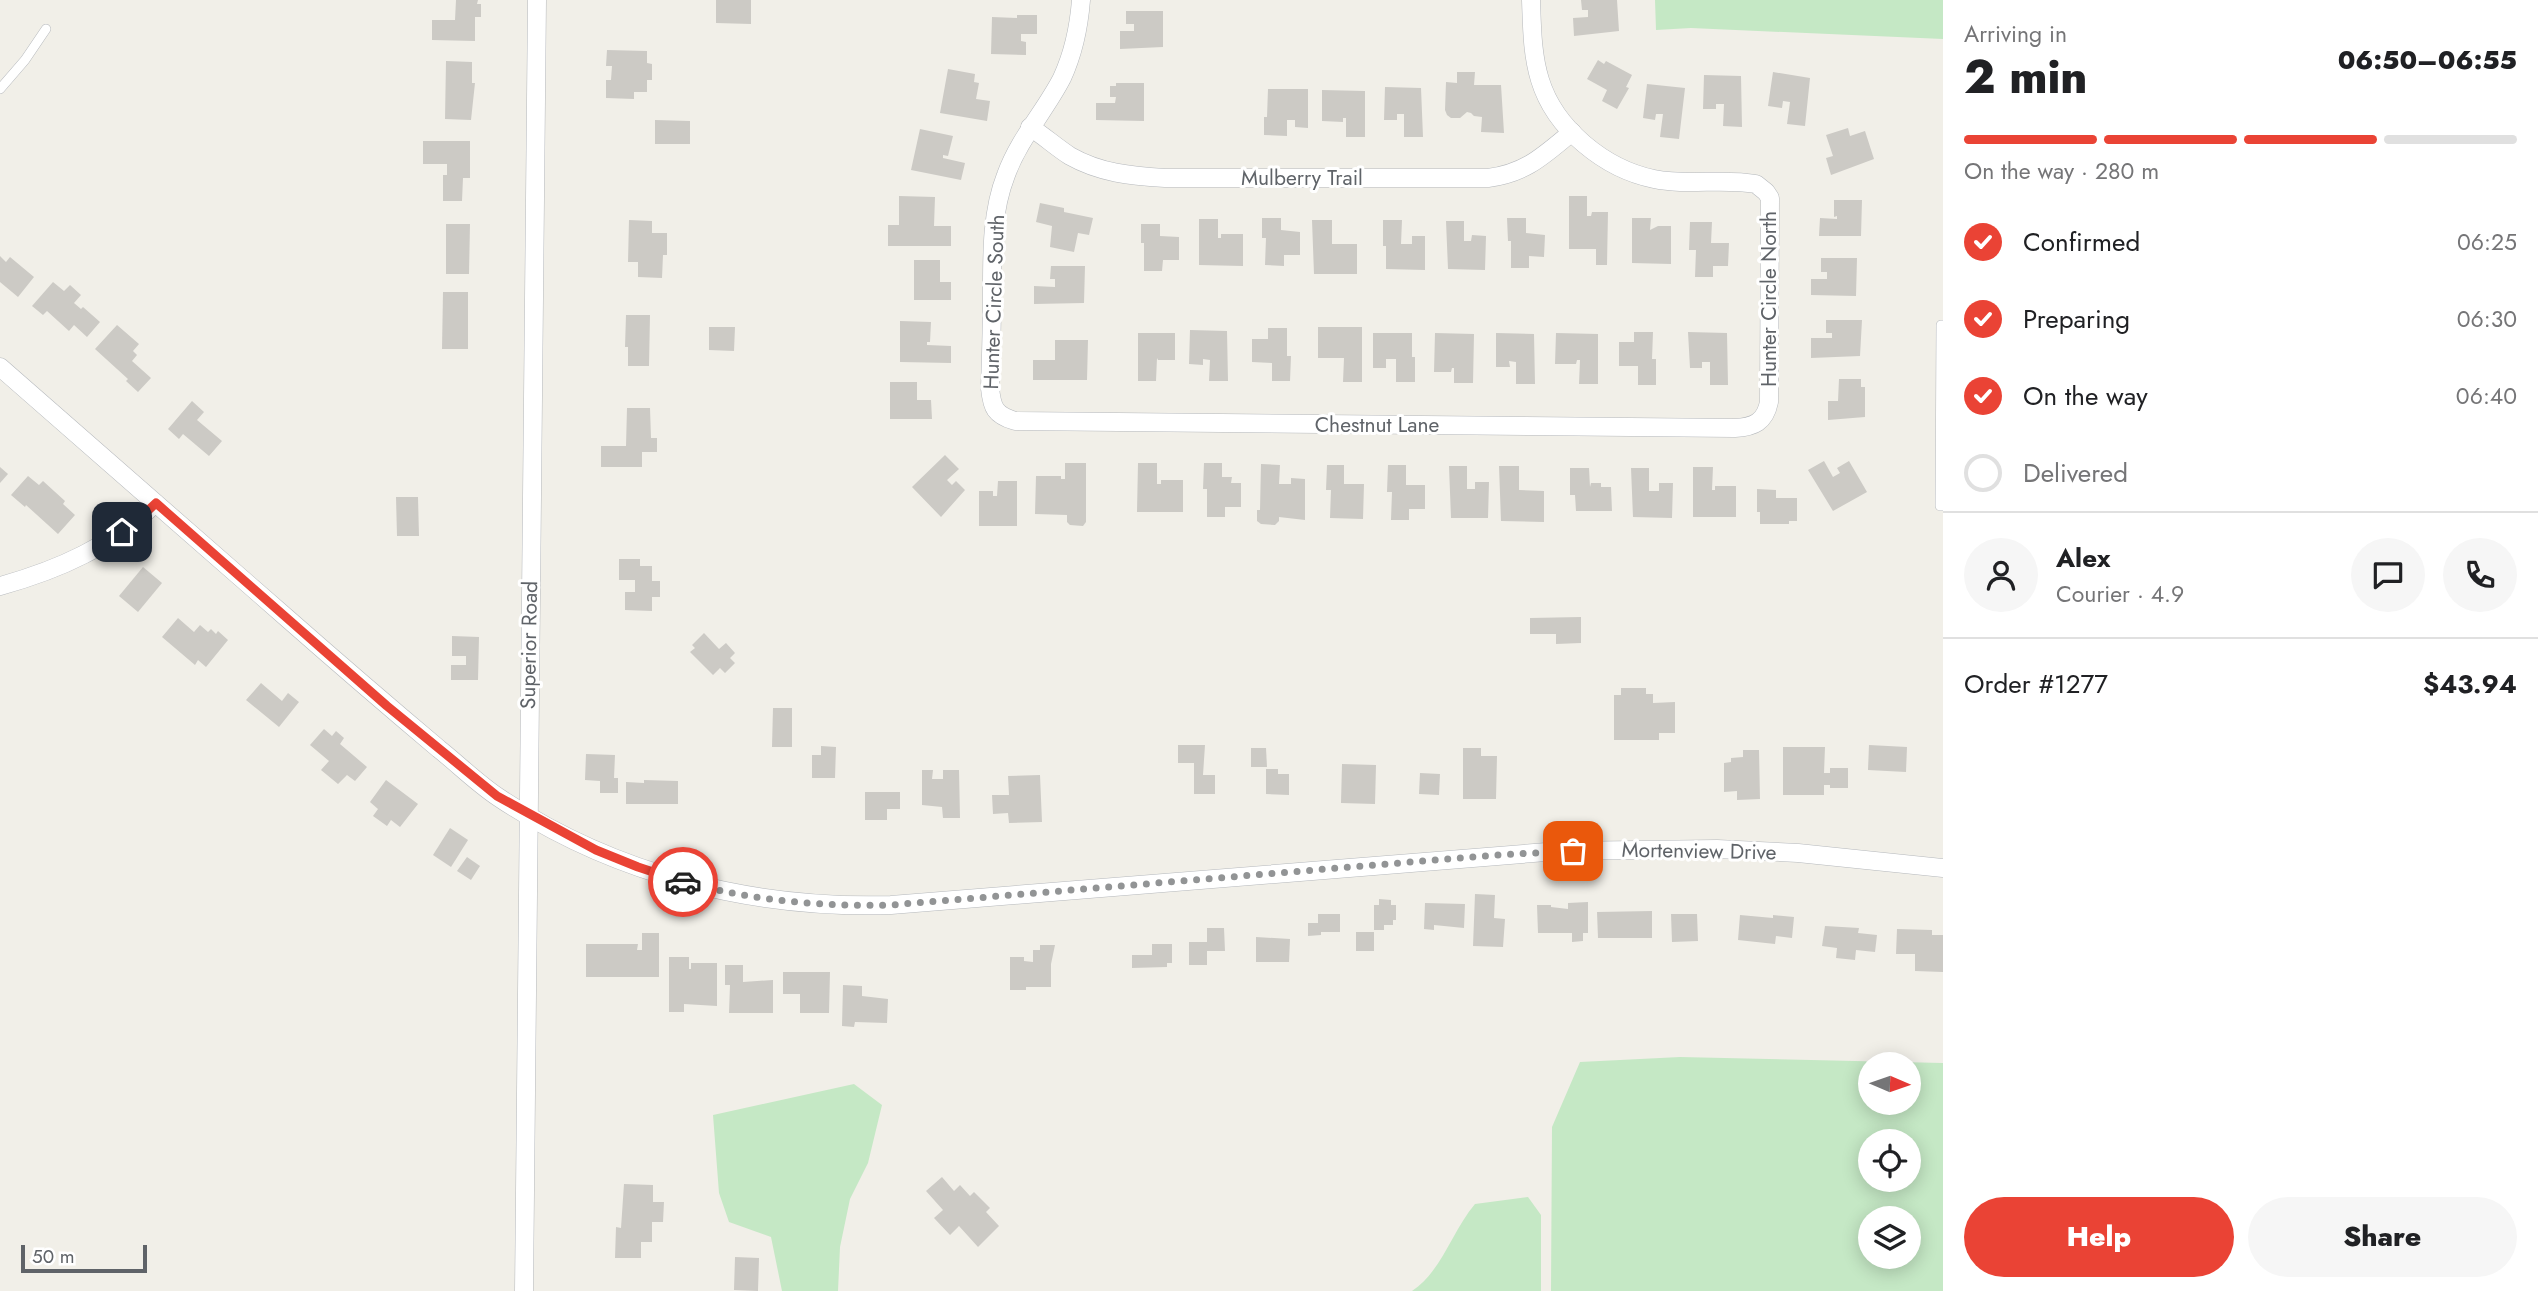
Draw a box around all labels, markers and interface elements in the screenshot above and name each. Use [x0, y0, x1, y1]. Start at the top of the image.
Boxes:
text: Arriving in [1964, 17, 2067, 51]
text: 06:50–06:55 [2338, 41, 2517, 79]
text: 2 min [1964, 44, 2088, 110]
text: On the way · 280 m [1964, 154, 2159, 188]
street label: Mulberry Trail [1241, 163, 1363, 193]
street label: Hunter Circle North [1754, 211, 1784, 387]
street label: Hunter Circle South [976, 214, 1012, 390]
icon: check [1964, 223, 2002, 261]
text: Confirmed [2023, 223, 2140, 261]
text: 06:25 [2457, 225, 2517, 259]
icon: check [1964, 300, 2002, 338]
text: Preparing [2023, 300, 2130, 338]
text: 06:30 [2457, 302, 2517, 336]
icon: check [1964, 377, 2002, 415]
text: On the way [2023, 377, 2148, 415]
text: 06:40 [2456, 379, 2517, 413]
street label: Chestnut Lane [1315, 410, 1439, 440]
text: Delivered [2023, 454, 2128, 492]
pin [92, 502, 152, 562]
icon: home [103, 513, 141, 551]
button: person [1964, 538, 2038, 612]
button: chat [2351, 538, 2425, 612]
button: phone [2443, 538, 2517, 612]
text: Alex [2056, 539, 2110, 577]
text: Courier · 4.9 [2056, 577, 2184, 611]
street label: Superior Road [513, 581, 545, 709]
text: Order #1277 [1964, 665, 2108, 703]
text: $43.94 [2423, 665, 2517, 703]
pin [1543, 821, 1603, 881]
icon: bag [1554, 832, 1592, 870]
street label: Mortenview Drive [1621, 835, 1777, 867]
courier [648, 847, 718, 917]
icon: car [664, 863, 702, 901]
north arrow [1858, 1052, 1922, 1115]
map controls [1858, 1052, 1921, 1269]
button: locate [1858, 1129, 1921, 1192]
button: Help [1964, 1197, 2234, 1277]
button: Share [2248, 1197, 2517, 1277]
button: layers [1858, 1206, 1921, 1269]
scale bar [21, 1242, 147, 1274]
text: 50 m [32, 1243, 75, 1270]

